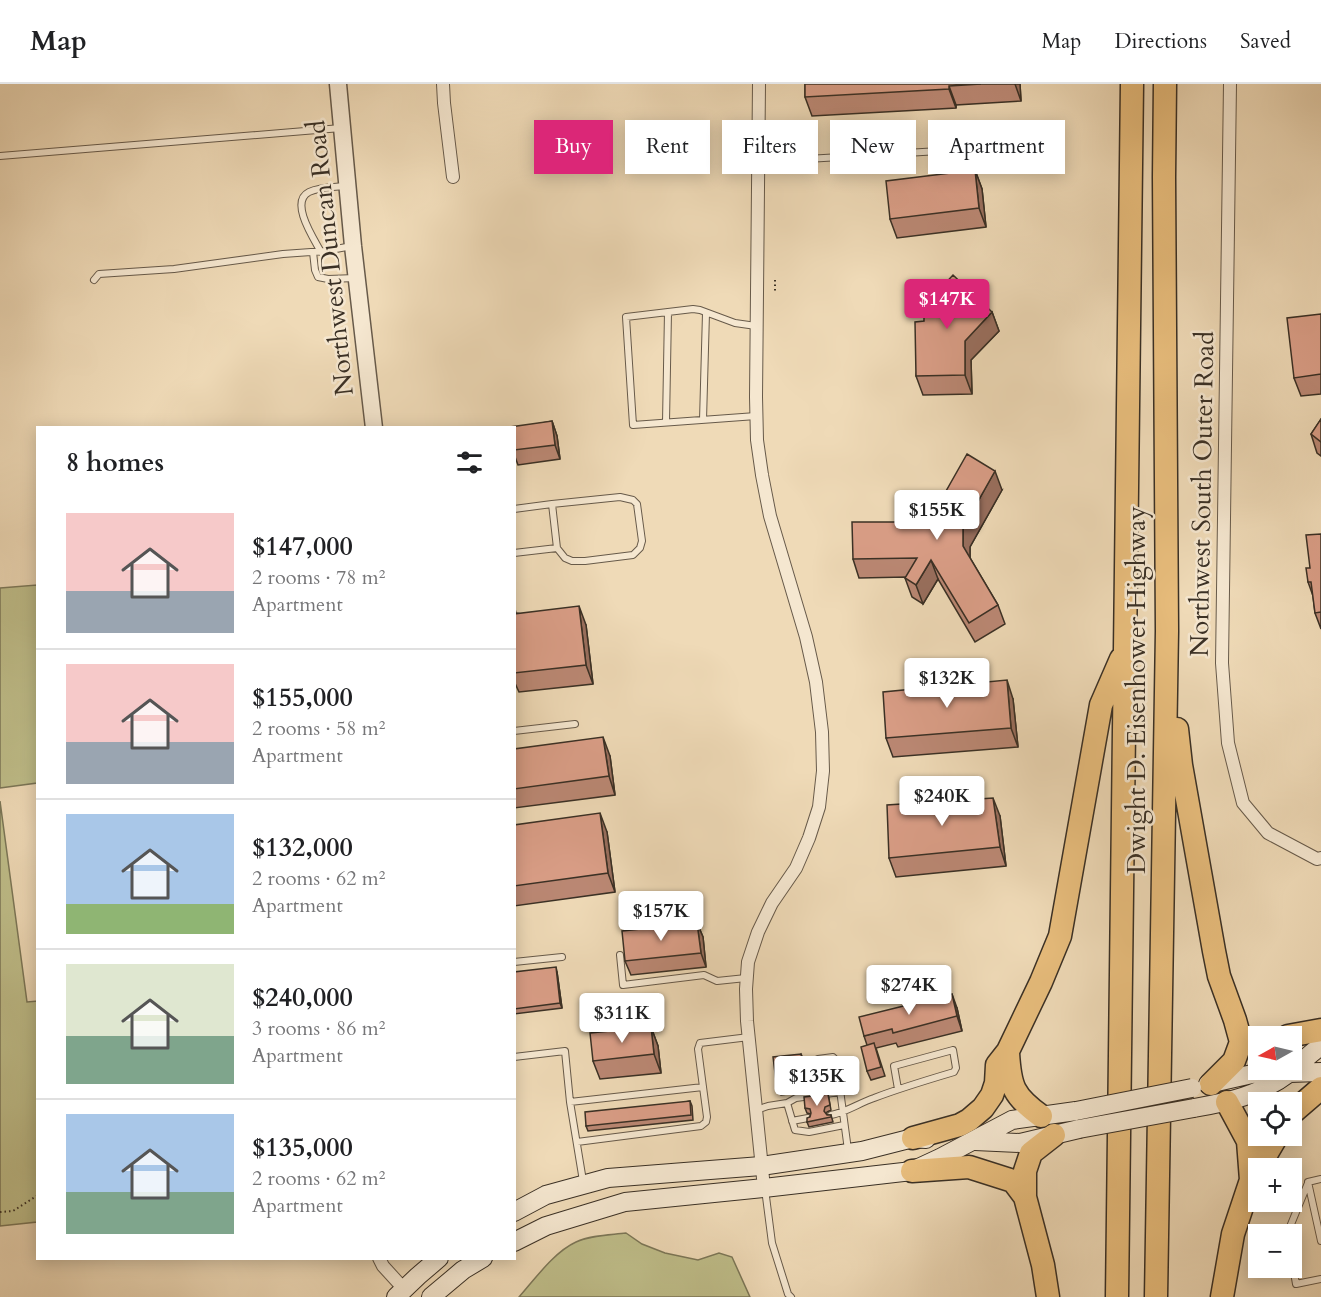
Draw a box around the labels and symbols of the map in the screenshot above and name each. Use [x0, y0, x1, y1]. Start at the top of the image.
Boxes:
street label: Northwest Duncan Road [298, 118, 362, 398]
pin: $147K [905, 279, 989, 330]
street label: Northwest South Outer Road [1182, 331, 1222, 657]
pin: $155K [895, 490, 979, 541]
street label: Dwight D. Eisenhower Highway [1119, 506, 1154, 874]
pin: $132K [905, 658, 989, 709]
pin: $240K [900, 776, 984, 827]
pin: $157K [619, 891, 703, 942]
pin: $274K [867, 965, 951, 1016]
pin: $311K [580, 993, 664, 1044]
north arrow [1248, 1026, 1302, 1080]
pin: $135K [775, 1056, 859, 1107]

